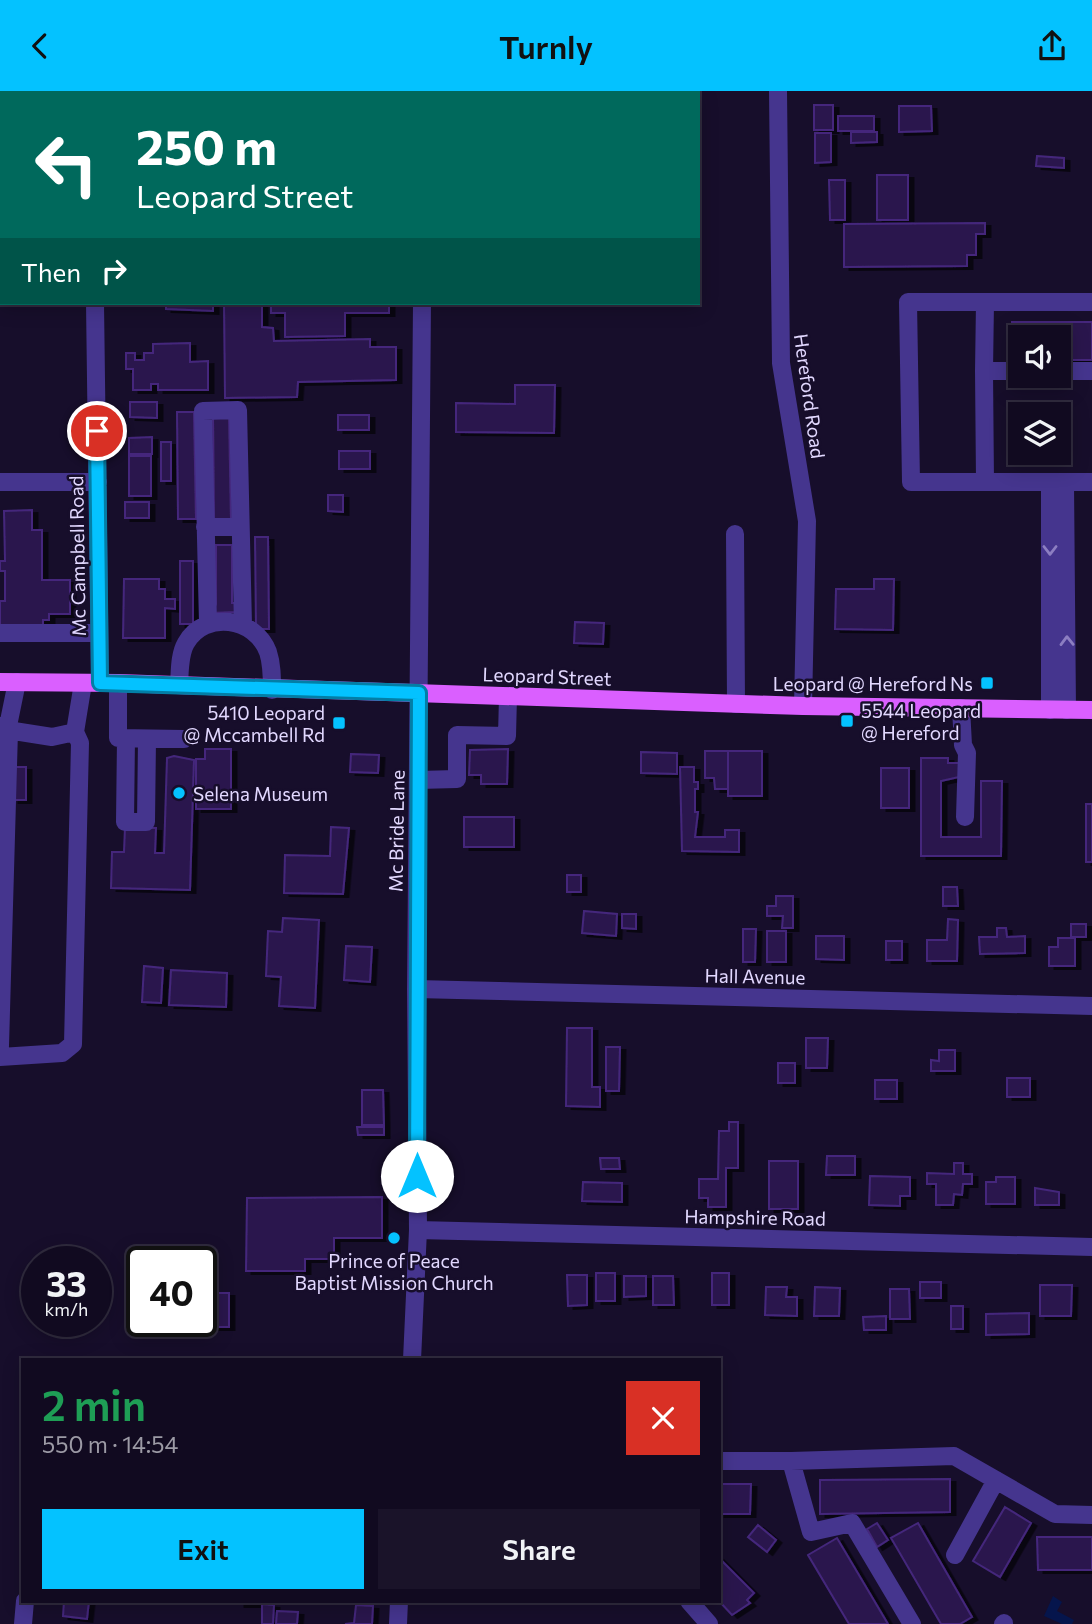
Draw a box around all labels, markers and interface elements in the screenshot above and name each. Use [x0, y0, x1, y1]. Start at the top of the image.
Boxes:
text: Turnly [499, 26, 593, 66]
icon: back [21, 27, 59, 65]
icon: share [1033, 27, 1071, 65]
text: 250 m [136, 115, 277, 175]
icon: left [21, 119, 112, 210]
text: Leopard Street [136, 175, 353, 215]
icon: right [95, 252, 133, 290]
text: Then [21, 256, 81, 287]
map controls [1008, 325, 1071, 465]
button: sound [1008, 325, 1071, 388]
street label: Hereford Road [790, 332, 830, 460]
pin [67, 401, 127, 461]
button: layers [1008, 402, 1071, 465]
icon: arrive [78, 412, 116, 450]
street label: Mc Campbell Road [64, 475, 90, 637]
one-way arrow [1042, 546, 1058, 556]
one-way arrow [1059, 636, 1074, 647]
street label: Leopard Street [482, 662, 612, 690]
place label: Leopard @ Hereford Ns [773, 672, 973, 695]
marker: Leopard @ Hereford Ns [979, 675, 995, 691]
place label: 5544 Leopard @ Hereford [861, 699, 981, 744]
place label: 5410 Leopard @ Mccambell Rd [184, 701, 325, 746]
marker: 5544 Leopard @ Hereford [839, 713, 855, 729]
marker: 5410 Leopard @ Mccambell Rd [331, 715, 347, 731]
street label: Mc Bride Lane [383, 770, 409, 892]
place label: Selena Museum [193, 782, 328, 805]
marker: Selena Museum [171, 785, 187, 801]
street label: Hall Avenue [704, 964, 806, 988]
position arrow [380, 1139, 454, 1213]
street label: Hampshire Road [684, 1204, 826, 1230]
marker: Prince of Peace Baptist Mission Church [386, 1230, 402, 1246]
speed limit sign: 40 [126, 1246, 217, 1337]
place label: Prince of Peace Baptist Mission Church [294, 1249, 494, 1294]
text: 33 [46, 1261, 87, 1304]
text: km/h [45, 1298, 88, 1320]
text: 2 min [42, 1378, 146, 1430]
button: close [626, 1381, 700, 1455]
text: 550 m · 14:54 [42, 1430, 178, 1458]
button: Exit [42, 1509, 364, 1589]
button: Share [378, 1509, 700, 1589]

